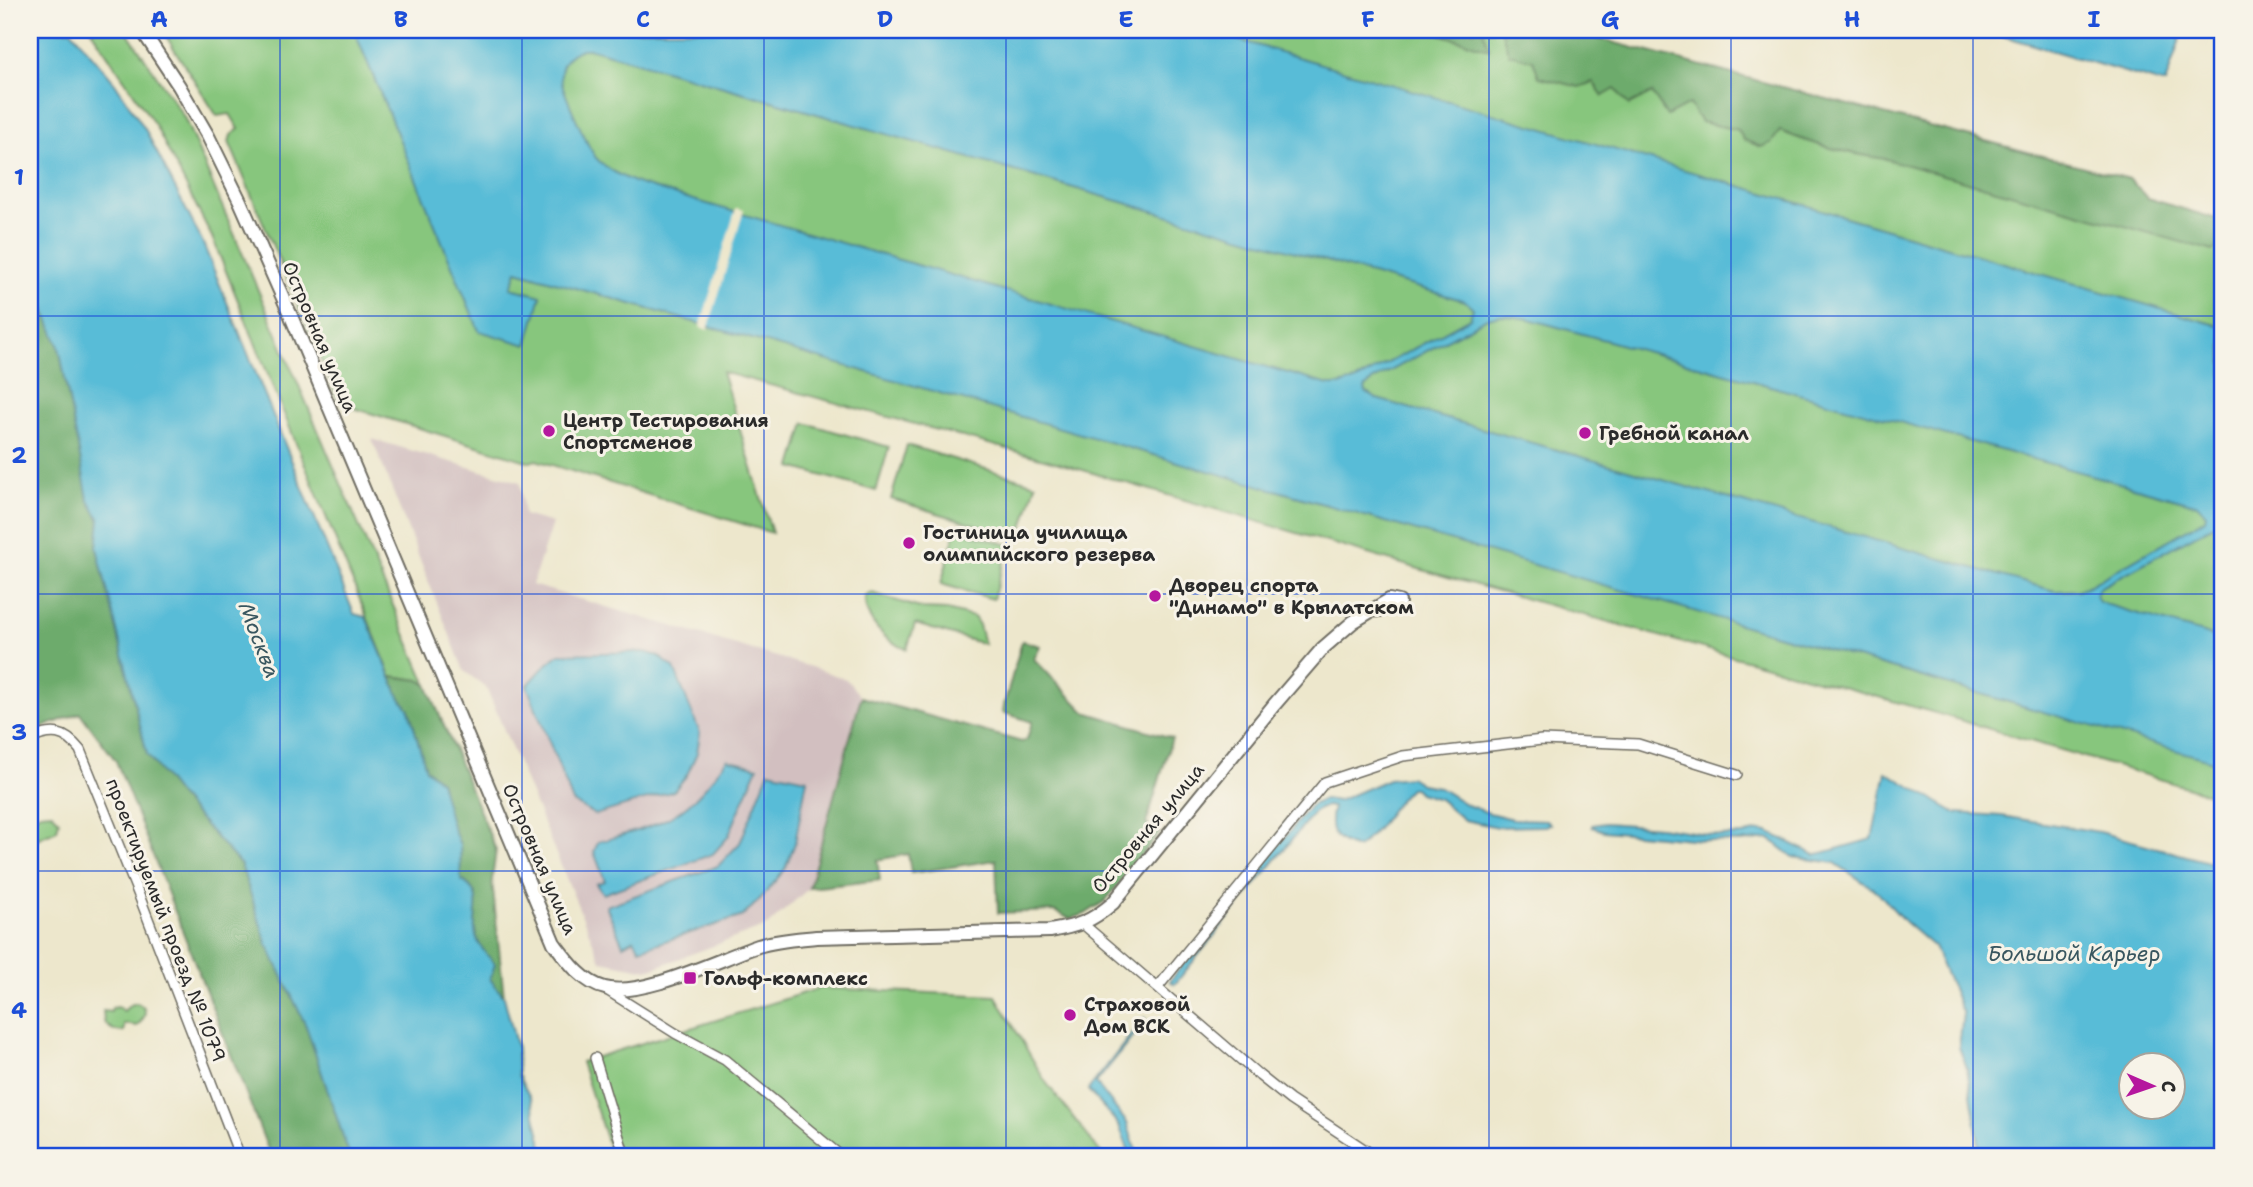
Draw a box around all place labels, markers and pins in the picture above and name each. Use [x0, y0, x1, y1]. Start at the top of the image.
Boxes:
place label: Центр Тестирования Спортсменов [563, 408, 769, 455]
place label: Гребной канал [1599, 421, 1749, 446]
marker: Центр Тестирования Спортсменов [541, 423, 557, 439]
marker: Гребной канал [1577, 425, 1593, 441]
place label: Гостиница училища олимпийского резерва [923, 520, 1155, 567]
marker: Гостиница училища олимпийского резерва [901, 535, 917, 551]
place label: Дворец спорта "Динамо" в Крылатском [1169, 573, 1414, 620]
marker: Дворец спорта "Динамо" в Крылатском [1147, 588, 1163, 604]
place label: Гольф-комплекс [704, 966, 868, 991]
marker: Гольф-комплекс [682, 970, 698, 986]
place label: Страховой Дом ВСК [1084, 992, 1190, 1039]
marker: Страховой Дом ВСК [1062, 1007, 1078, 1023]

